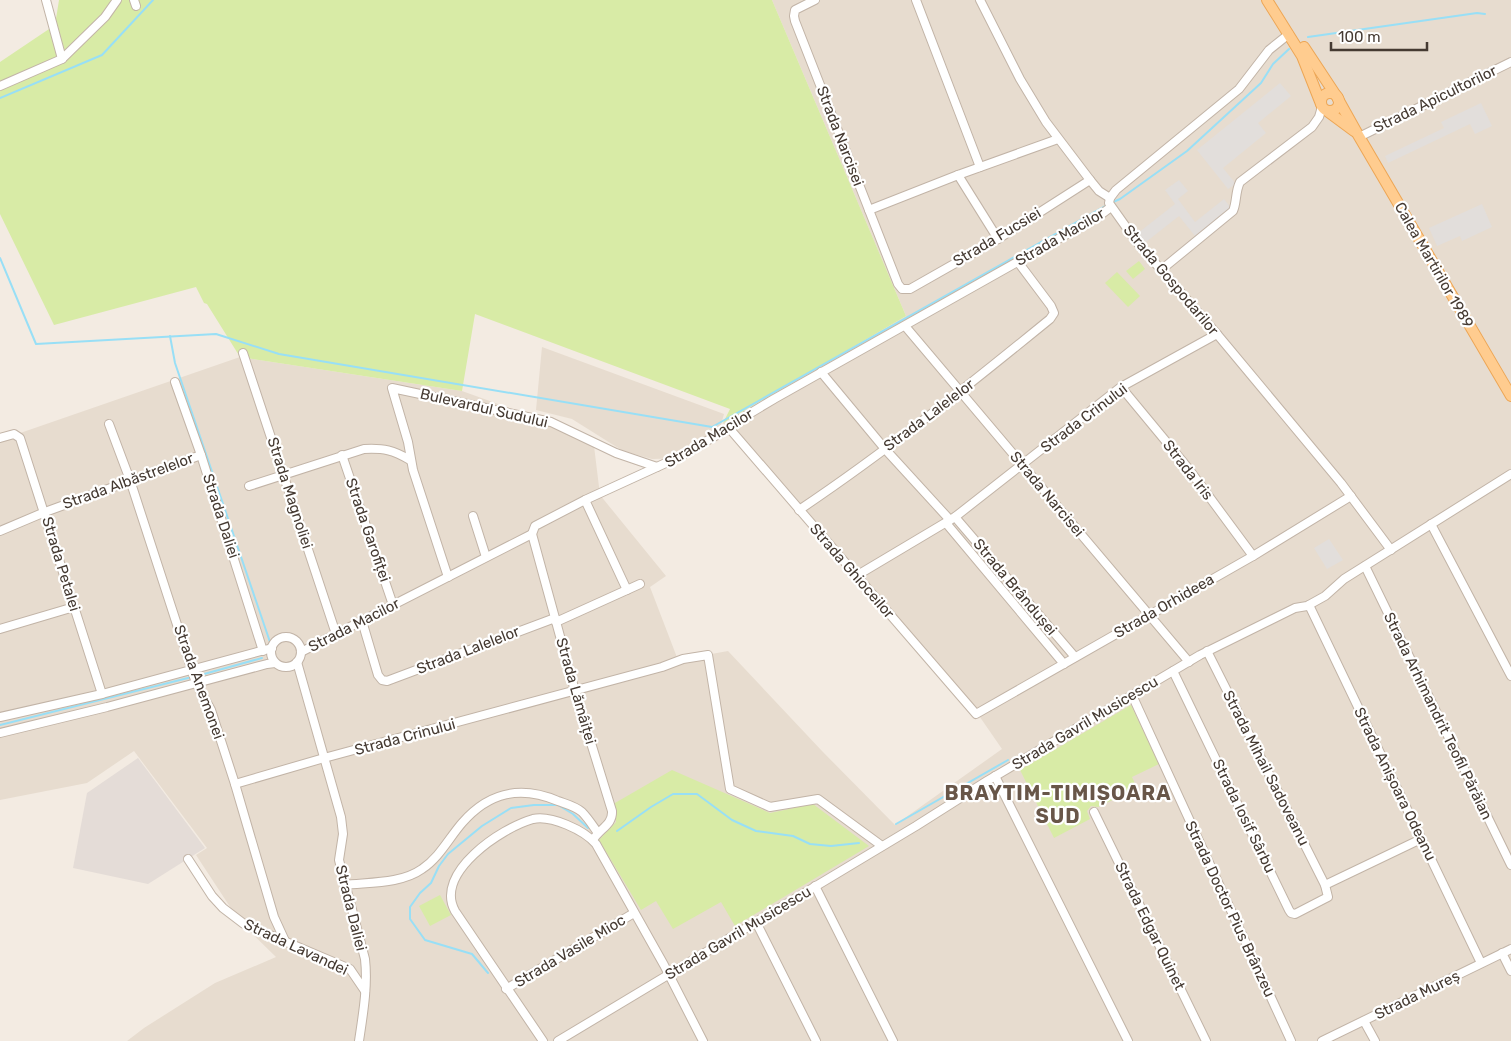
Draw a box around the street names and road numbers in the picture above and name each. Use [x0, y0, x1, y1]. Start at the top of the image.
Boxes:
street label: Strada Apicultorilor [1370, 61, 1500, 137]
street label: Strada Narcisei [813, 83, 867, 189]
street label: Calea Martirilor 1989 [1391, 199, 1477, 331]
street label: Strada Fucsiei [950, 204, 1044, 270]
street label: Strada Macilor [1012, 204, 1108, 270]
street label: Strada Gospodarilor [1120, 221, 1223, 339]
street label: Strada Lalelelor [880, 375, 978, 455]
street label: Strada Crinului [1037, 380, 1131, 456]
street label: Bulevardul Sudului [418, 385, 550, 431]
street label: Strada Macilor [662, 404, 757, 471]
street label: Strada Magnoliei [264, 435, 316, 551]
street label: Strada Iris [1159, 436, 1217, 504]
street label: Strada Narcisei [1006, 448, 1088, 540]
street label: Strada Albăstrelelor [60, 449, 196, 513]
street label: Strada Daliei [199, 471, 243, 561]
street label: Strada Garofiței [342, 476, 394, 584]
street label: Strada Petalei [38, 515, 84, 613]
street label: Strada Ghioceilor [806, 520, 898, 622]
street label: Strada Brândușei [969, 535, 1061, 639]
street label: Strada Orhideea [1111, 570, 1217, 642]
street label: Strada Macilor [305, 594, 403, 656]
street label: Strada Arhimandrit Teofil Părăian [1380, 609, 1496, 823]
street label: Strada Anemonei [170, 622, 228, 742]
street label: Strada Lalelelor [414, 622, 522, 678]
street label: Strada Lămâiței [552, 636, 600, 746]
street label: Strada Gavril Musicescu [1009, 672, 1161, 774]
street label: Strada Mihail Sadoveanu [1219, 687, 1313, 849]
street label: Strada Anișoara Odeanu [1350, 704, 1440, 864]
street label: Strada Crinului [353, 715, 457, 759]
street label: Strada Iosif Sârbu [1209, 756, 1279, 876]
street label: Strada Doctor Pius Brânzeu [1181, 818, 1279, 1000]
street label: Strada Edgar Quinet [1111, 859, 1189, 993]
street label: Strada Daliei [332, 863, 370, 953]
street label: Strada Gavril Musicescu [662, 882, 814, 984]
street label: Strada Vasile Mioc [511, 911, 629, 991]
street label: Strada Lavandei [241, 915, 351, 979]
street label: Strada Mureș [1371, 966, 1463, 1023]

